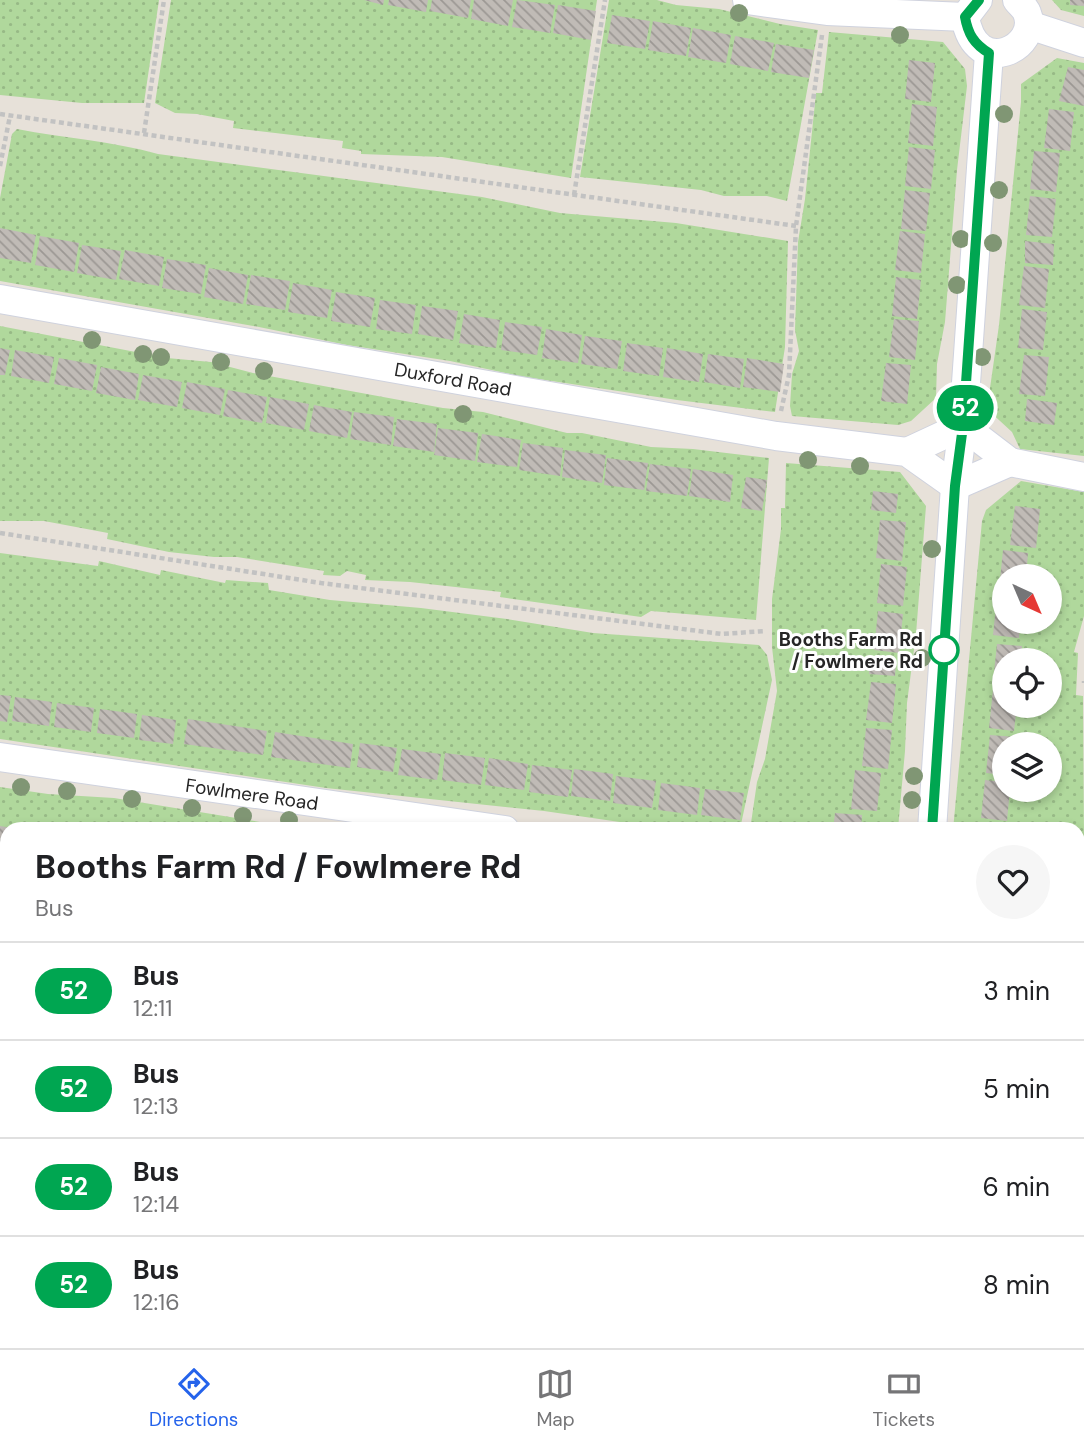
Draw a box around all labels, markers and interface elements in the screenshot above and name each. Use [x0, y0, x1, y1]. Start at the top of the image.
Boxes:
street label: Duxford Road [392, 357, 513, 402]
line badge: 52 [934, 385, 996, 431]
text: 52 [951, 392, 979, 423]
north arrow [992, 564, 1062, 634]
map controls [992, 564, 1062, 802]
place label: Booths Farm Rd / Fowlmere Rd [779, 627, 923, 674]
marker: Booths Farm Rd / Fowlmere Rd [929, 635, 959, 665]
button: locate [992, 648, 1062, 718]
button: layers [992, 732, 1062, 802]
street label: Fowlmere Road [184, 773, 320, 816]
text: Booths Farm Rd / Fowlmere Rd [35, 845, 521, 888]
button: heart [976, 845, 1050, 919]
text: Bus [35, 893, 74, 923]
text: Bus [133, 959, 179, 993]
text: 3 min [983, 974, 1050, 1008]
text: 52 [59, 975, 88, 1006]
text: 12:11 [133, 993, 172, 1023]
text: Bus [133, 1057, 179, 1091]
text: 5 min [983, 1072, 1050, 1106]
text: 52 [59, 1073, 88, 1104]
text: 12:13 [133, 1091, 179, 1121]
text: Bus [133, 1155, 179, 1189]
text: 6 min [982, 1170, 1050, 1204]
text: 52 [59, 1171, 88, 1202]
text: 12:14 [133, 1189, 179, 1219]
text: Bus [133, 1253, 179, 1287]
text: 8 min [983, 1268, 1050, 1302]
text: 52 [59, 1269, 88, 1300]
text: 12:16 [133, 1287, 180, 1317]
tab: Directions [149, 1365, 238, 1432]
tab: Map [536, 1365, 575, 1432]
tab: Tickets [873, 1365, 935, 1432]

